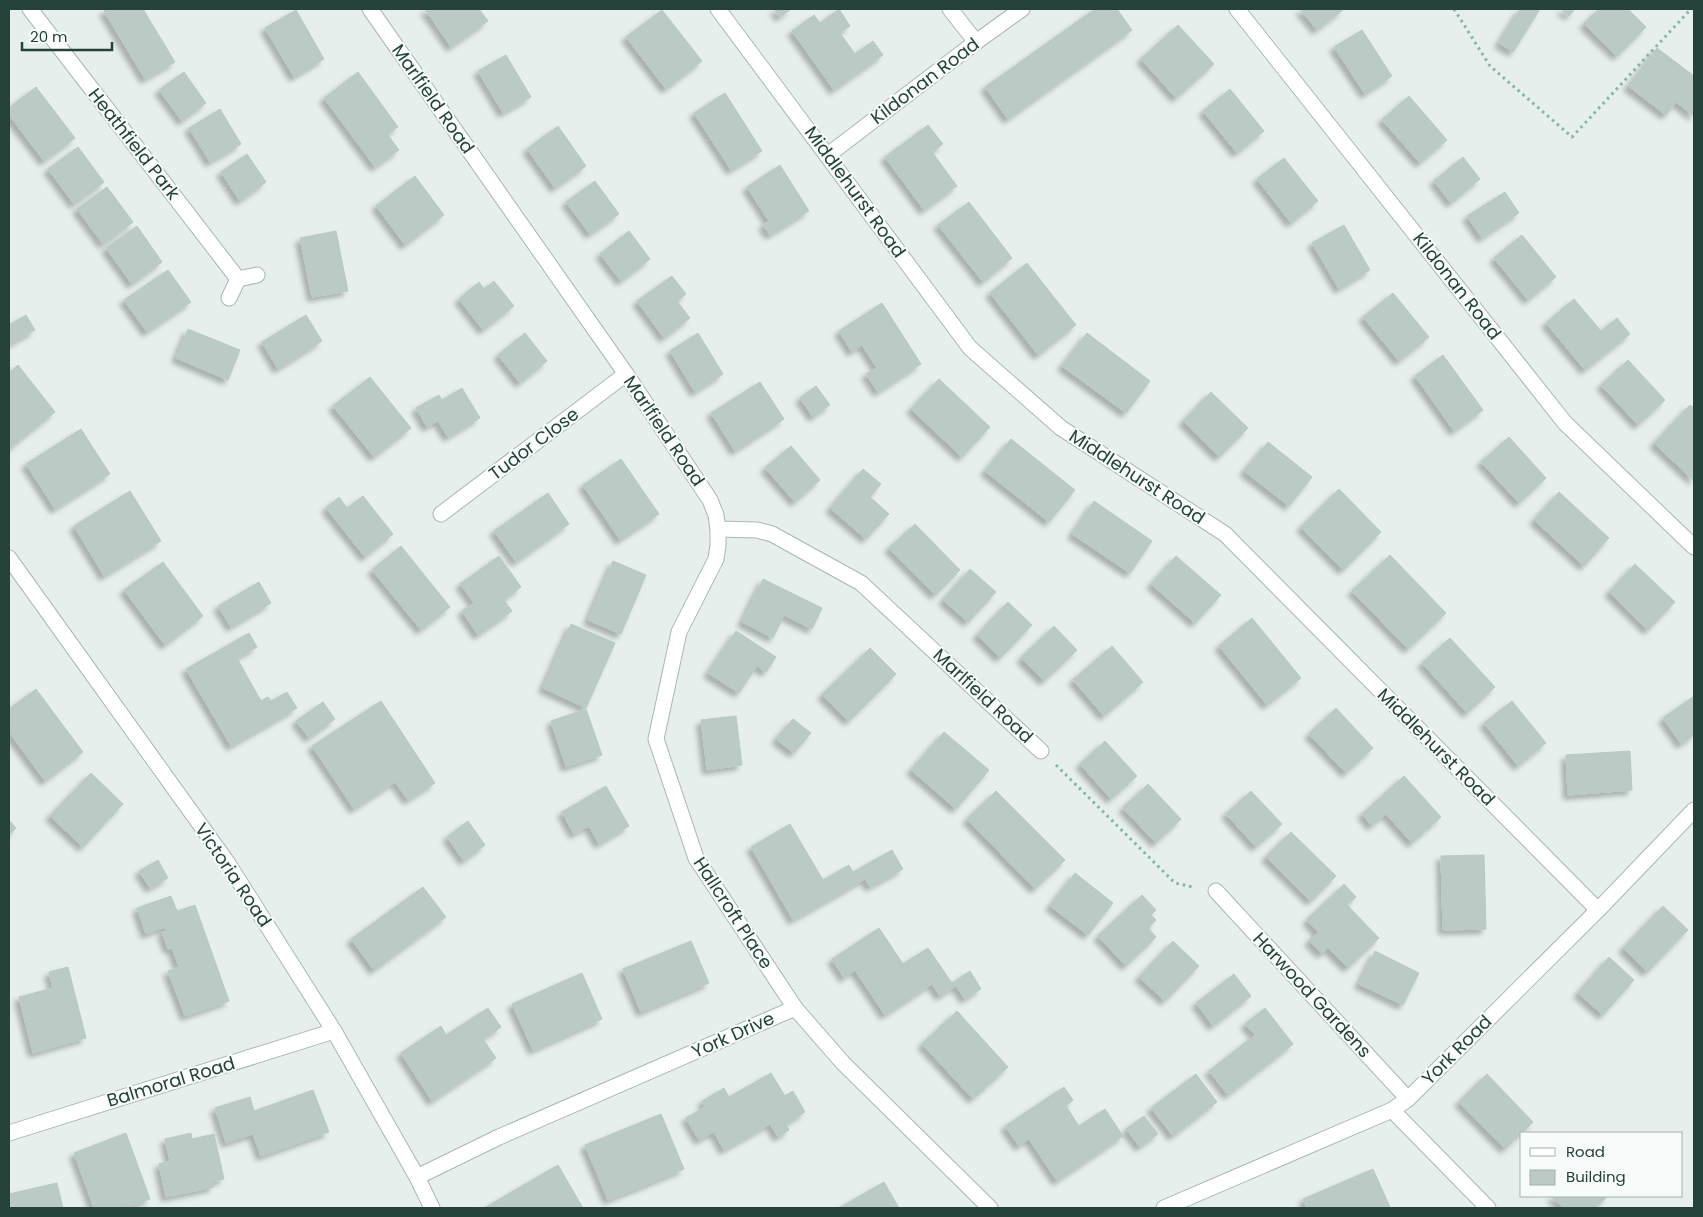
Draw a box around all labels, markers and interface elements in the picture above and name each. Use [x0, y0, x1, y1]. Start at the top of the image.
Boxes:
scale bar [22, 20, 112, 52]
text: 20 m [30, 26, 68, 47]
street label: Kildonan Road [865, 31, 984, 130]
street label: Marlfield Road [386, 39, 481, 159]
street label: Heathfield Park [83, 83, 186, 205]
street label: Middlehurst Road [799, 121, 912, 263]
street label: Kildonan Road [1407, 227, 1507, 345]
street label: Marlfield Road [618, 370, 711, 491]
street label: Tudor Close [483, 401, 584, 486]
street label: Middlehurst Road [1065, 423, 1210, 530]
street label: Marlfield Road [928, 643, 1039, 749]
street label: Middlehurst Road [1372, 682, 1501, 811]
street label: Victoria Road [189, 818, 277, 932]
street label: Hallcroft Place [688, 852, 779, 974]
street label: Harwood Gardens [1248, 926, 1377, 1063]
street label: York Drive [688, 1005, 778, 1064]
street label: York Road [1416, 1009, 1497, 1090]
street label: Balmoral Road [104, 1050, 238, 1113]
legend [1520, 1132, 1683, 1197]
text: Road [1566, 1141, 1605, 1162]
text: Building [1566, 1166, 1626, 1187]

